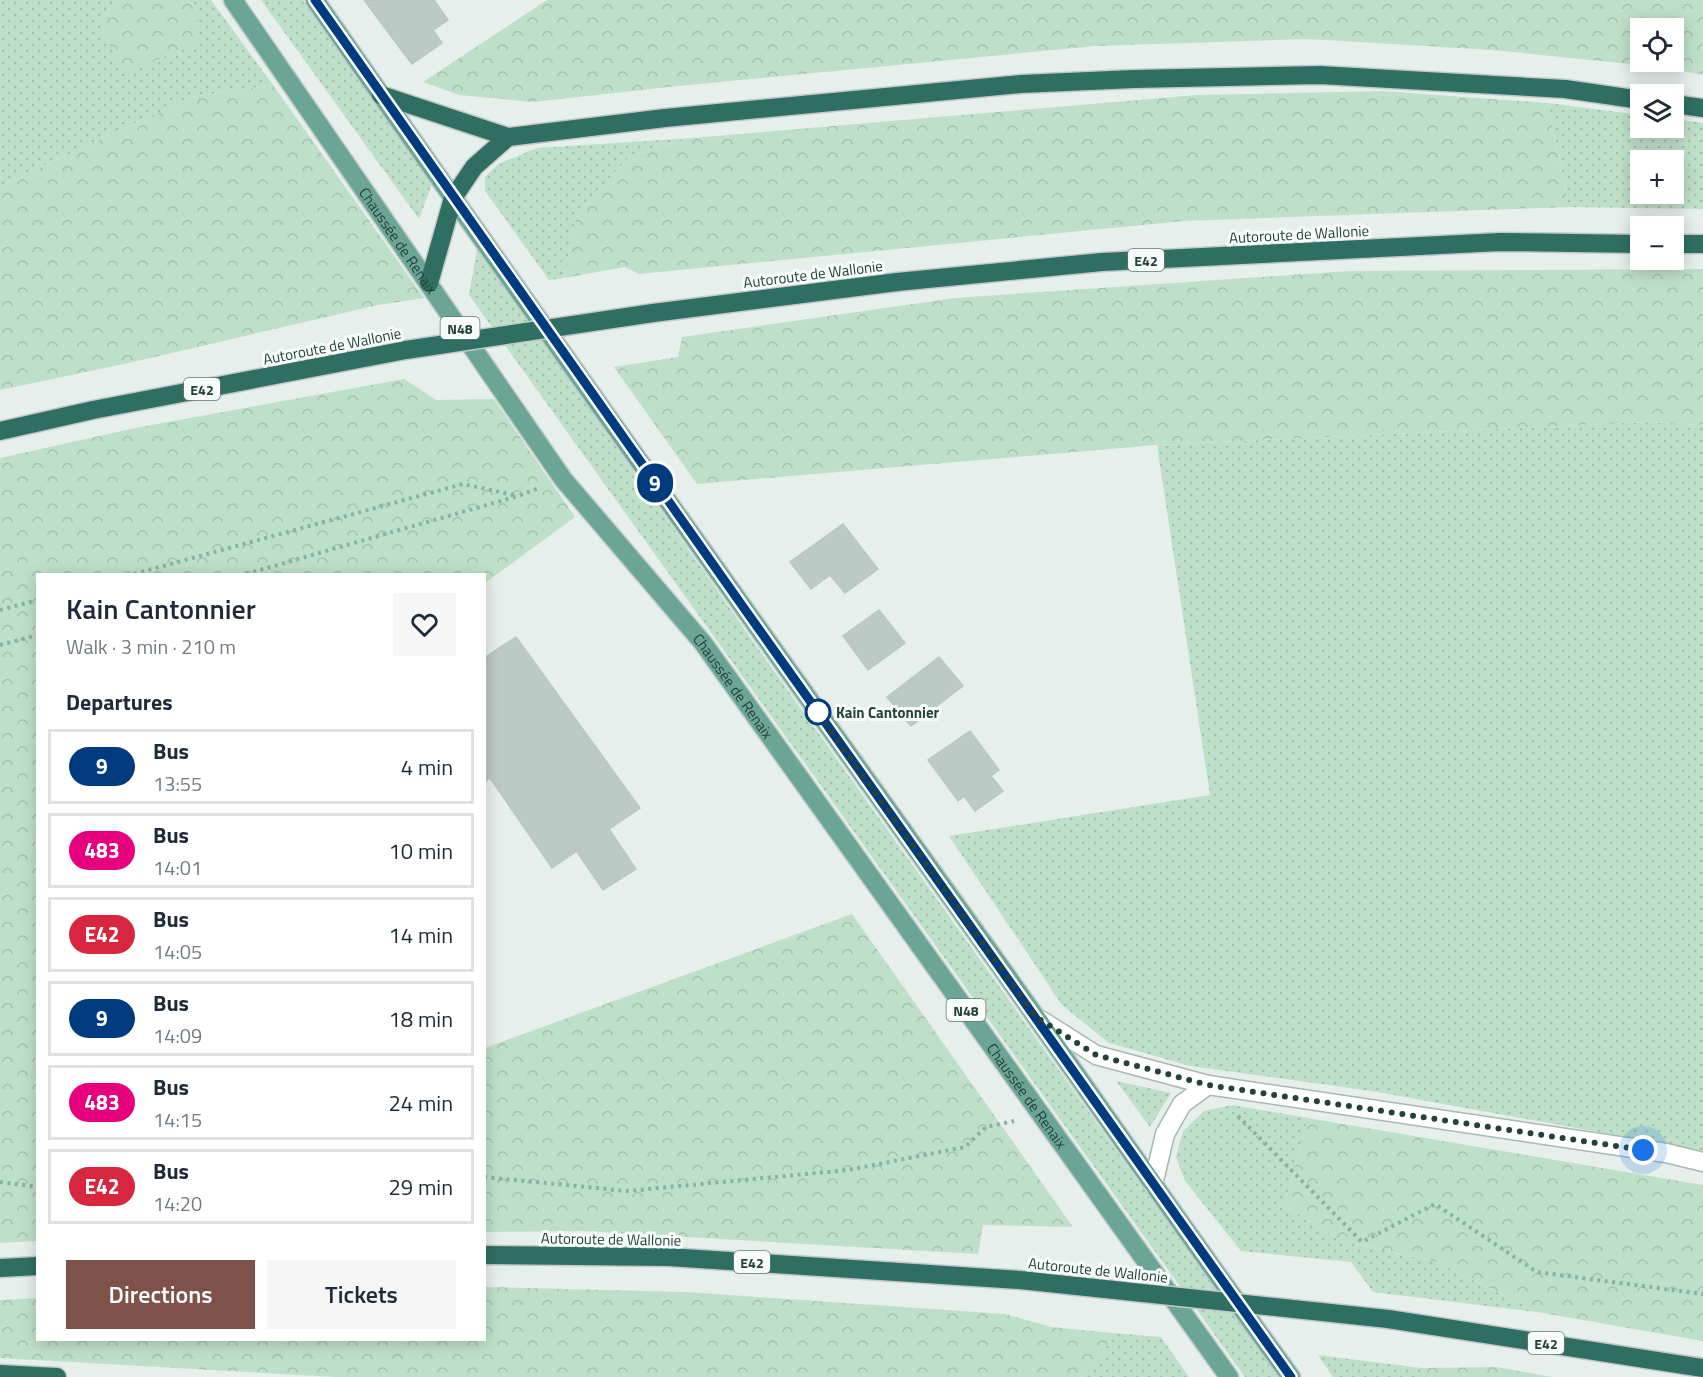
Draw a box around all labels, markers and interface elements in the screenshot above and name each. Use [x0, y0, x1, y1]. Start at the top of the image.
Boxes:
map controls [1630, 18, 1684, 270]
button: locate [1630, 18, 1684, 72]
button: layers [1630, 84, 1684, 138]
button: + [1630, 150, 1684, 204]
street label: Chaussée de Renaix [354, 182, 444, 299]
button: − [1630, 216, 1684, 270]
street label: Autoroute de Wallonie [1228, 219, 1370, 249]
road number: E42 [1128, 249, 1164, 271]
street label: Autoroute de Wallonie [742, 254, 884, 294]
road number: N48 [440, 317, 480, 339]
street label: Autoroute de Wallonie [261, 321, 403, 371]
road number: E42 [184, 378, 220, 400]
line badge: 9 [636, 464, 674, 502]
text: 9 [649, 467, 661, 499]
text: Kain Cantonnier [66, 587, 256, 630]
button: heart [393, 593, 456, 656]
street label: Chaussée de Renaix [688, 628, 780, 744]
text: Walk · 3 min · 210 m [66, 631, 236, 662]
text: Departures [66, 685, 173, 719]
marker: Kain Cantonnier [805, 699, 831, 725]
place label: Kain Cantonnier [836, 701, 940, 724]
text: Bus [153, 734, 189, 768]
text: 9 [96, 750, 108, 782]
text: 4 min [401, 750, 453, 784]
text: 13:55 [153, 768, 202, 799]
text: Bus [153, 818, 189, 852]
text: 483 [84, 834, 120, 866]
text: 10 min [388, 834, 453, 868]
text: 14:01 [153, 852, 202, 883]
text: Bus [153, 902, 189, 936]
text: E42 [84, 918, 120, 950]
text: 14 min [388, 918, 453, 952]
text: 14:05 [153, 936, 202, 967]
text: Bus [153, 986, 189, 1020]
road number: N48 [946, 999, 986, 1021]
text: 9 [96, 1002, 108, 1034]
text: 18 min [388, 1002, 453, 1036]
text: 14:09 [153, 1020, 202, 1051]
street label: Chaussée de Renaix [981, 1038, 1073, 1153]
text: Bus [153, 1070, 189, 1104]
text: 483 [84, 1086, 120, 1118]
text: 24 min [388, 1086, 453, 1120]
text: 14:15 [153, 1104, 202, 1135]
your location [1628, 1135, 1658, 1165]
text: Bus [153, 1154, 189, 1188]
text: E42 [84, 1170, 120, 1202]
text: 29 min [388, 1170, 453, 1204]
text: 14:20 [153, 1188, 202, 1219]
street label: Autoroute de Wallonie [541, 1226, 681, 1252]
road number: E42 [734, 1251, 770, 1273]
street label: Autoroute de Wallonie [1027, 1251, 1169, 1289]
button: Directions [66, 1260, 255, 1329]
button: Tickets [267, 1260, 456, 1329]
road number: E42 [1528, 1332, 1564, 1354]

